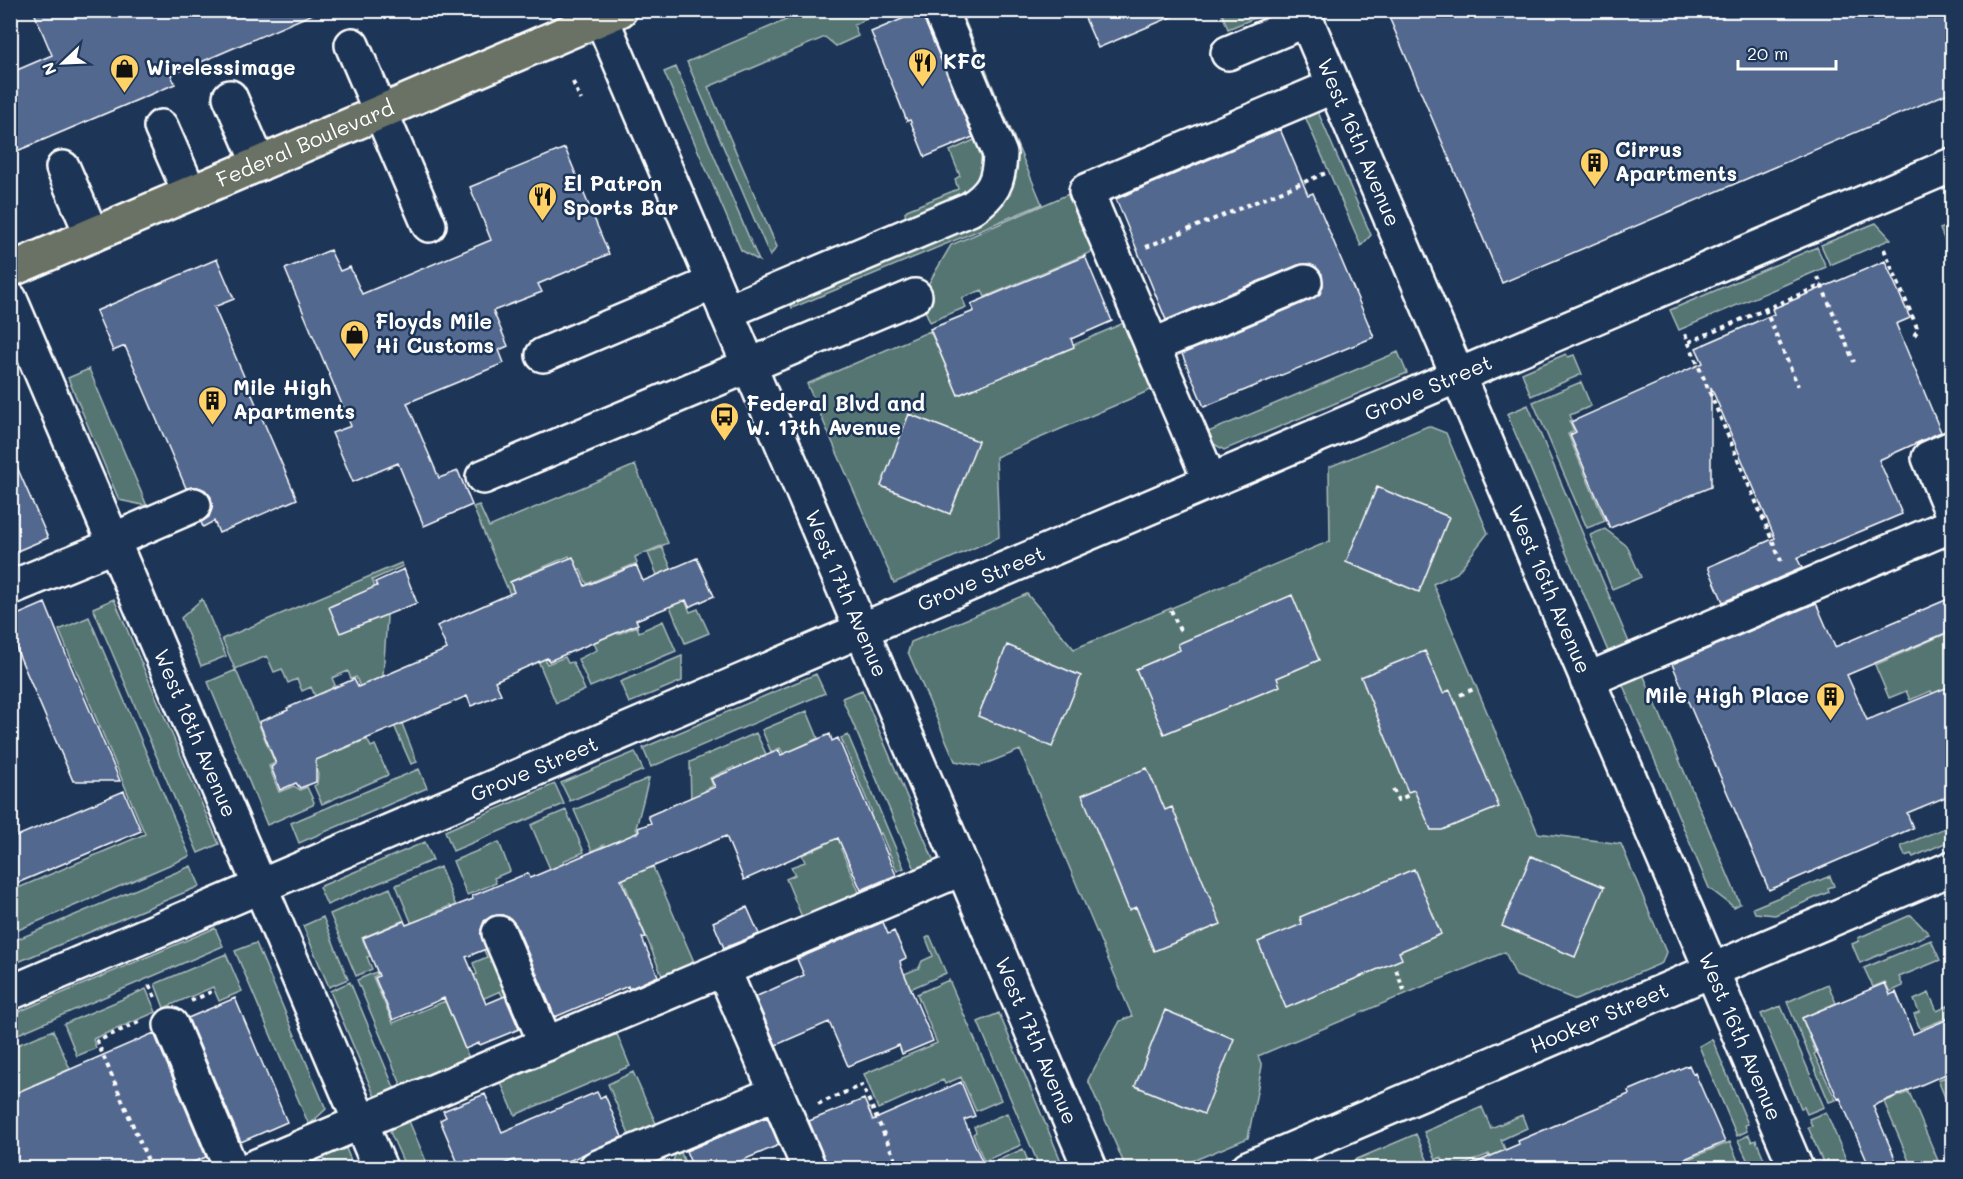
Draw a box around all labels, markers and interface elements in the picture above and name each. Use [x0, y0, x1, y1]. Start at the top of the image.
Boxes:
north arrow [33, 33, 93, 93]
scale bar [1738, 33, 1836, 71]
text: 20 m [1747, 41, 1788, 65]
restaurant icon: KFC [906, 46, 938, 88]
place label: KFC [943, 47, 986, 74]
shop icon: Wirelessimage [109, 52, 141, 94]
place label: Wirelessimage [146, 53, 296, 80]
street label: West 16th Avenue [1312, 54, 1408, 230]
text: N [37, 59, 61, 79]
street label: Federal Boulevard [212, 93, 397, 192]
place label: Cirrus Apartments [1615, 135, 1737, 186]
building icon: Cirrus Apartments [1578, 146, 1610, 188]
place label: El Patron Sports Bar [563, 169, 679, 220]
restaurant icon: El Patron Sports Bar [526, 180, 558, 222]
place label: Floyds Mile Hi Customs [375, 307, 494, 358]
shop icon: Floyds Mile Hi Customs [338, 318, 370, 360]
street label: Grove Street [1360, 348, 1496, 426]
place label: Mile High Apartments [233, 373, 355, 424]
building icon: Mile High Apartments [196, 384, 228, 426]
place label: Federal Blvd and W. 17th Avenue [746, 389, 925, 440]
bus stop icon: Federal Blvd and W. 17th Avenue [709, 400, 741, 442]
street label: West 16th Avenue [1503, 501, 1598, 677]
street label: West 17th Avenue [800, 505, 895, 681]
street label: Grove Street [913, 538, 1049, 617]
street label: West 18th Avenue [149, 644, 244, 821]
building icon: Mile High Place [1814, 680, 1846, 722]
place label: Mile High Place [1645, 681, 1809, 708]
street label: Grove Street [466, 729, 602, 807]
street label: West 16th Avenue [1693, 948, 1789, 1124]
street label: West 17th Avenue [990, 952, 1085, 1128]
street label: Hooker Street [1525, 975, 1672, 1058]

